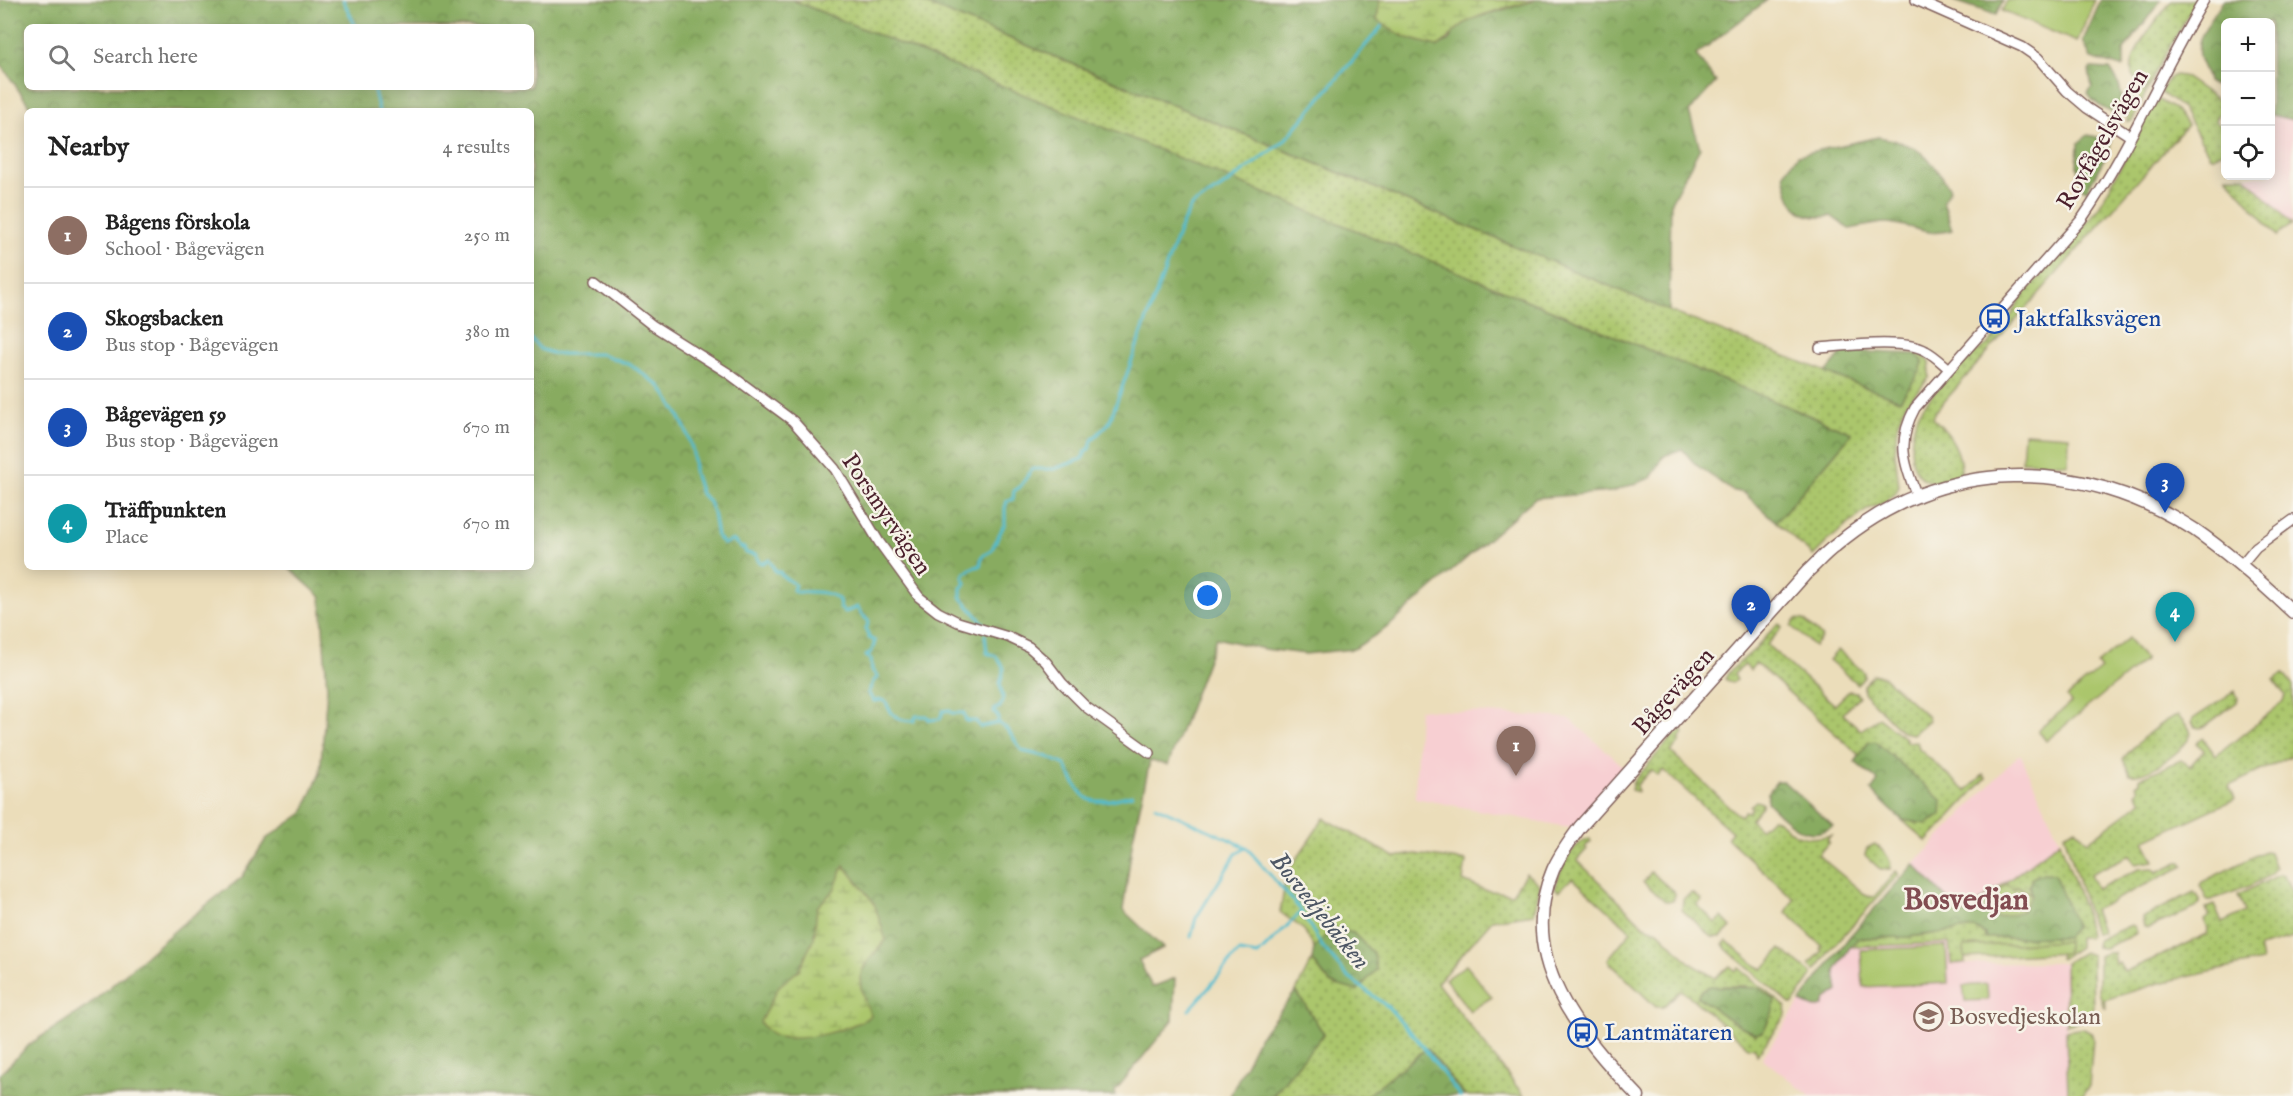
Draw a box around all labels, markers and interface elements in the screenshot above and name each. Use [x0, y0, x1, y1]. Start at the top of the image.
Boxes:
map controls [2221, 18, 2275, 180]
button: + [2221, 18, 2275, 72]
search box [24, 24, 534, 90]
icon: search [45, 41, 78, 74]
text: Search here [93, 43, 198, 71]
street label: Rovfågelsvägen [2051, 64, 2156, 216]
button: − [2221, 72, 2275, 126]
button: locate [2221, 126, 2275, 180]
text: Nearby [48, 131, 129, 164]
text: 4 results [443, 135, 510, 160]
text: Bågens förskola [105, 209, 250, 237]
text: 1 [64, 223, 71, 248]
text: 250 m [464, 223, 510, 248]
text: School · Bågevägen [105, 237, 265, 262]
bus stop icon: Jaktfalksvägen [1979, 302, 2011, 334]
place label: Jaktfalksvägen [2013, 304, 2162, 335]
text: Skogsbacken [105, 305, 224, 333]
text: 2 [63, 319, 72, 344]
text: 380 m [465, 319, 510, 344]
text: Bus stop · Bågevägen [105, 333, 279, 358]
text: Bågevägen 59 [105, 401, 226, 429]
text: 3 [64, 415, 71, 440]
text: 670 m [463, 415, 510, 440]
text: Bus stop · Bågevägen [105, 429, 279, 454]
street label: Porsmyrvägen [834, 448, 938, 582]
pin: 3 [2146, 464, 2184, 513]
text: Träffpunkten [105, 497, 226, 525]
text: 4 [63, 511, 72, 536]
text: 670 m [463, 511, 510, 536]
text: Place [105, 525, 148, 550]
your location [1193, 581, 1222, 610]
pin: 2 [1732, 586, 1770, 635]
pin: 4 [2156, 592, 2194, 642]
street label: Bågevägen [1626, 641, 1722, 743]
pin: 1 [1496, 726, 1536, 776]
water label: Bosvedjebäcken [1262, 845, 1377, 977]
district label: Bosvedjan [1903, 882, 2029, 920]
school or university icon: Bosvedjeskolan [1912, 1000, 1944, 1032]
place label: Bosvedjeskolan [1949, 1002, 2101, 1033]
bus stop icon: Lantmätaren [1567, 1016, 1599, 1048]
place label: Lantmätaren [1604, 1018, 1733, 1049]

